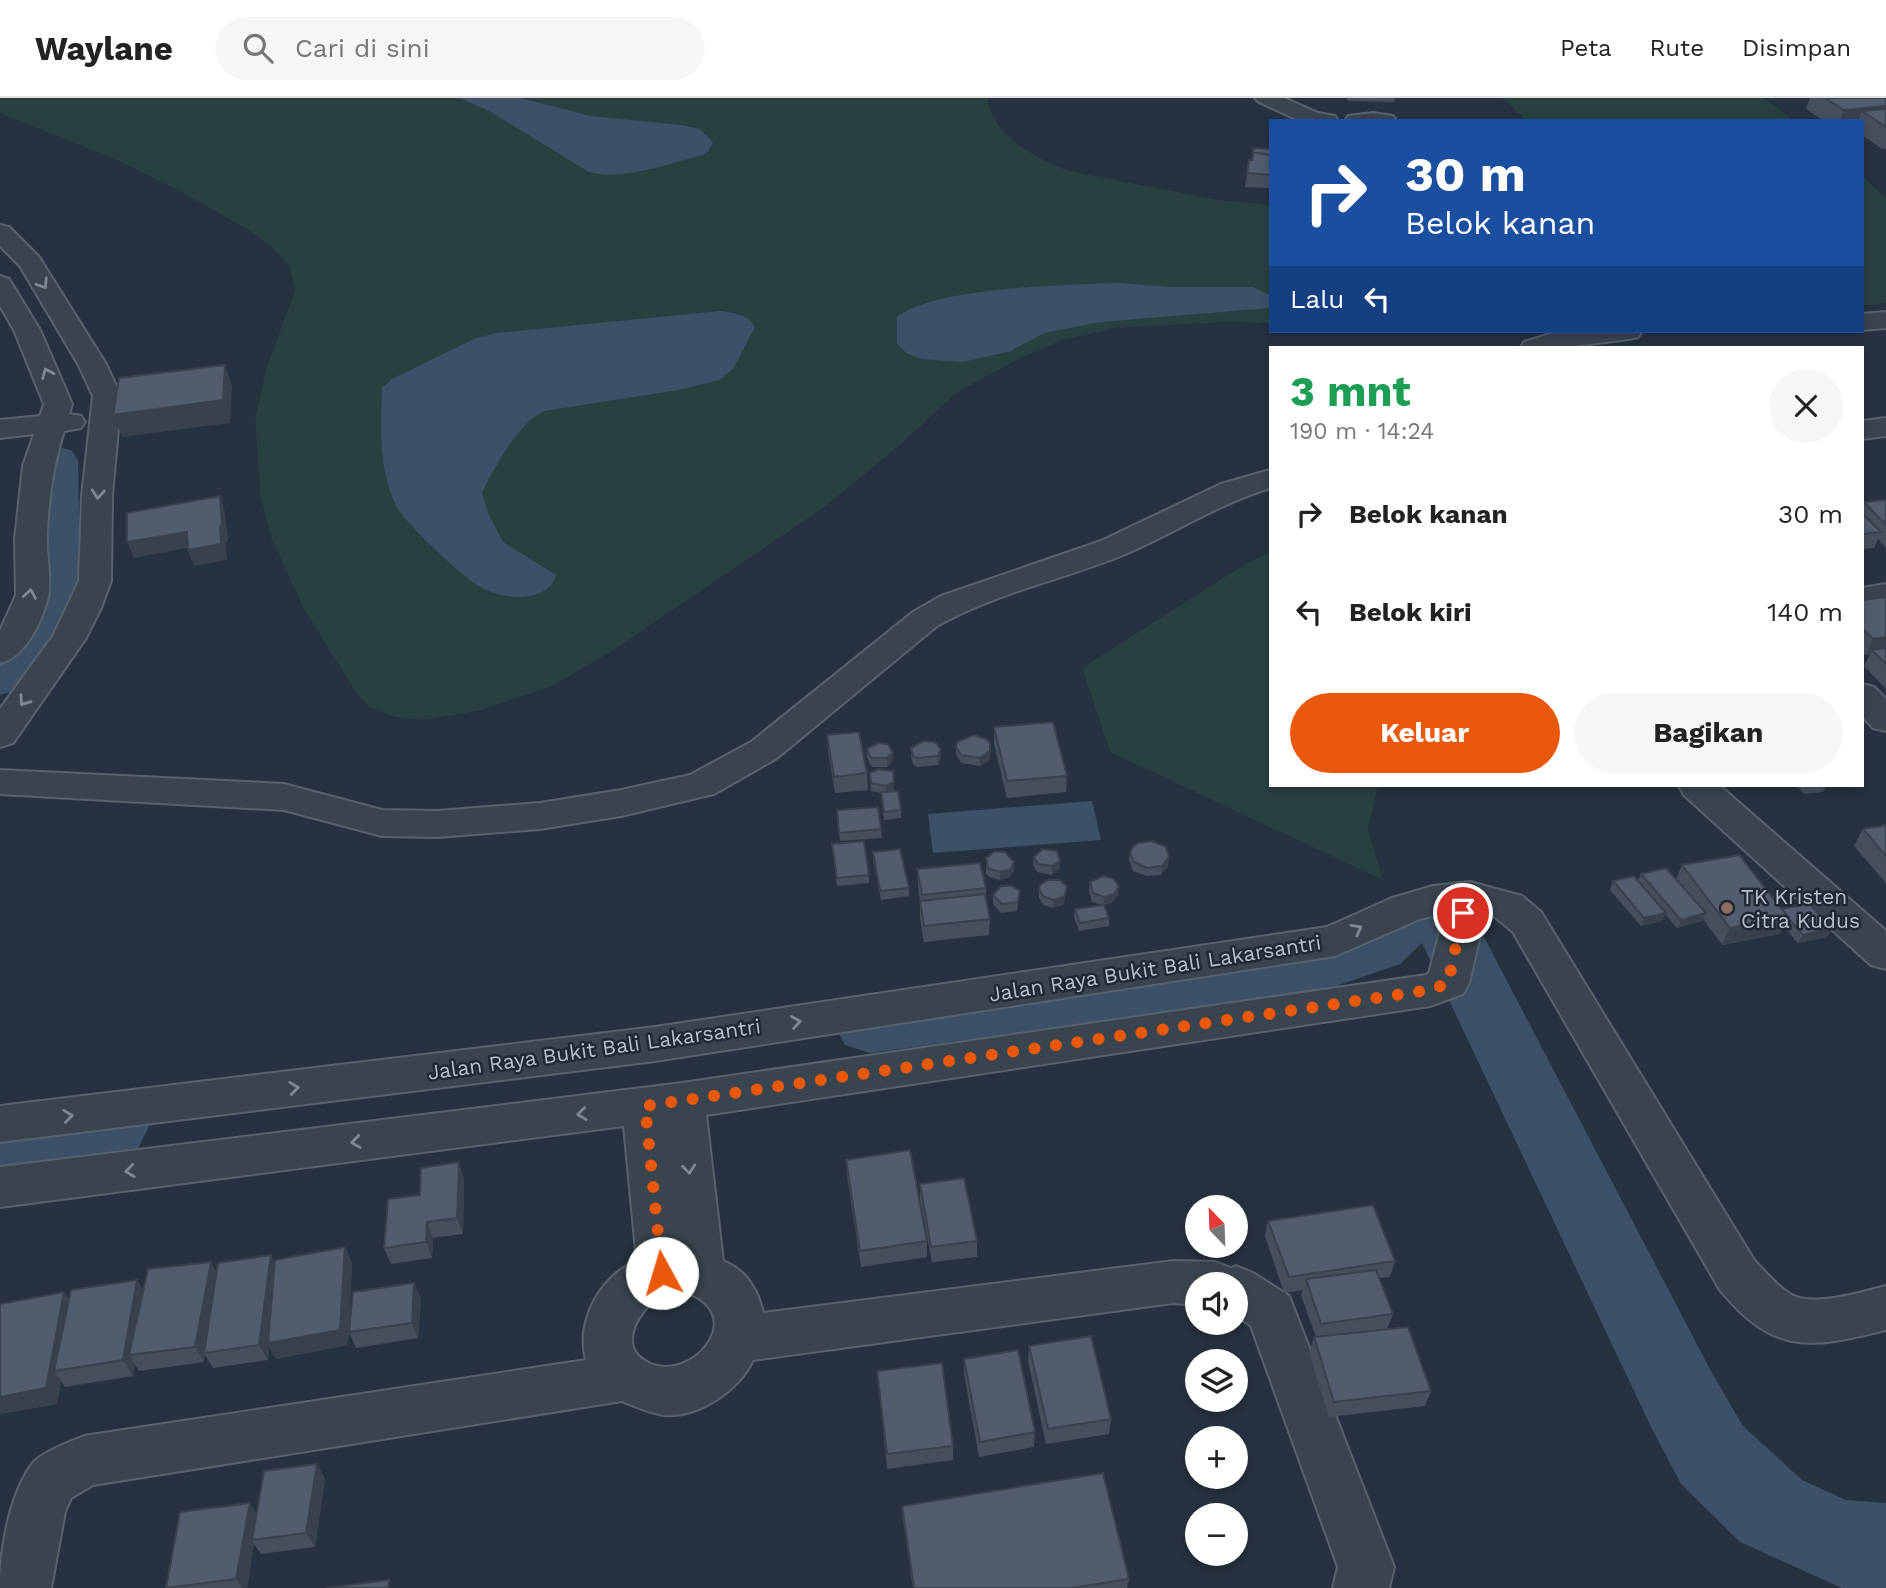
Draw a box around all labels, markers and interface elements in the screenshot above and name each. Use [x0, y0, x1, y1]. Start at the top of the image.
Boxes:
search box [215, 17, 705, 80]
text: Waylane [35, 29, 173, 68]
icon: search [239, 29, 277, 67]
text: Cari di sini [295, 33, 430, 63]
text: Peta [1560, 34, 1612, 62]
text: Rute [1650, 34, 1704, 62]
text: Disimpan [1742, 34, 1851, 62]
text: 30 m [1405, 145, 1526, 203]
icon: right [1290, 147, 1381, 238]
text: Belok kanan [1405, 204, 1595, 242]
one-way arrow [35, 277, 48, 290]
icon: left [1358, 280, 1396, 318]
text: Lalu [1290, 284, 1344, 314]
text: 3 mnt [1290, 367, 1411, 416]
one-way arrow [41, 368, 55, 380]
button: close [1769, 369, 1843, 443]
text: 190 m · 14:24 [1290, 418, 1434, 445]
one-way arrow [91, 489, 106, 500]
icon: right [1290, 495, 1328, 533]
text: Belok kanan [1349, 499, 1508, 529]
text: 30 m [1778, 499, 1843, 529]
one-way arrow [22, 588, 37, 600]
icon: left [1290, 593, 1328, 631]
text: Belok kiri [1349, 597, 1472, 627]
text: 140 m [1767, 597, 1843, 627]
one-way arrow [20, 693, 32, 706]
button: Keluar [1290, 693, 1560, 773]
button: Bagikan [1574, 693, 1843, 773]
pin [1433, 883, 1493, 943]
place label: TK Kristen Citra Kudus [1741, 884, 1860, 933]
icon: arrive [1444, 894, 1482, 932]
marker: TK Kristen Citra Kudus [1719, 900, 1735, 916]
one-way arrow [1350, 924, 1362, 937]
street label: Jalan Raya Bukit Bali Lakarsantri [987, 929, 1323, 1007]
street label: Jalan Raya Bukit Bali Lakarsantri [426, 1013, 762, 1085]
one-way arrow [790, 1015, 801, 1030]
one-way arrow [288, 1081, 299, 1096]
one-way arrow [576, 1106, 588, 1121]
one-way arrow [62, 1108, 74, 1123]
one-way arrow [350, 1135, 362, 1150]
one-way arrow [124, 1163, 136, 1178]
one-way arrow [681, 1164, 696, 1175]
north arrow [1185, 1195, 1248, 1258]
map controls [1185, 1195, 1248, 1566]
position arrow [625, 1236, 699, 1310]
button: sound [1185, 1272, 1248, 1335]
button: layers [1185, 1349, 1248, 1412]
button: + [1185, 1426, 1248, 1489]
button: − [1185, 1503, 1248, 1566]

